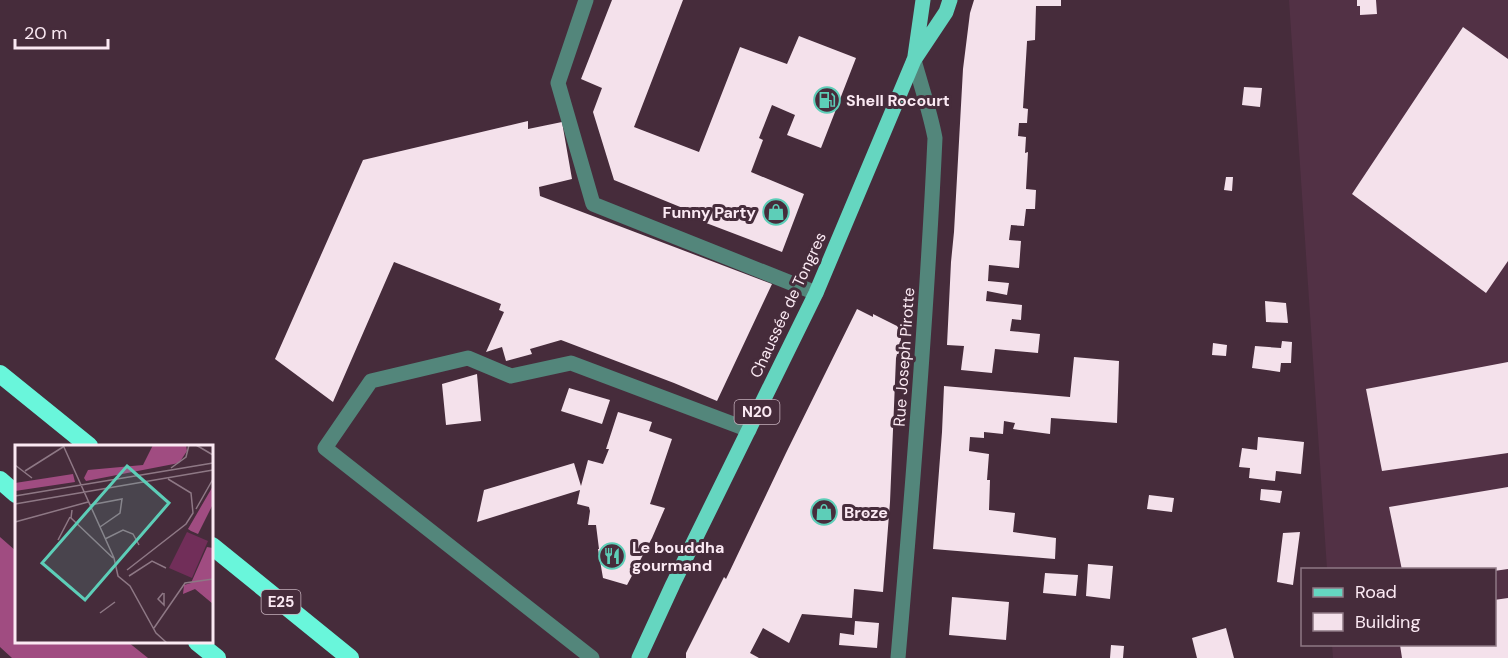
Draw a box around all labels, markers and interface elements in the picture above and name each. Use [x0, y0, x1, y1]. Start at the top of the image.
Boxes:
scale bar [15, 12, 108, 50]
text: 20 m [24, 21, 67, 45]
fuel station icon: Shell Rocourt [812, 85, 842, 115]
place label: Shell Rocourt [846, 90, 950, 111]
shop icon: Funny Party [761, 197, 791, 227]
place label: Funny Party [663, 202, 756, 223]
street label: Chaussée de Tongres [745, 229, 831, 381]
street label: Rue Joseph Pirotte [889, 287, 919, 427]
road number: N20 [734, 400, 780, 424]
inset map [15, 445, 213, 643]
shop icon: Broze [809, 497, 839, 527]
place label: Broze [844, 502, 888, 523]
place label: Le bouddha gourmand [632, 537, 724, 576]
restaurant icon: Le bouddha gourmand [597, 541, 627, 571]
legend [1301, 568, 1496, 646]
text: Road [1355, 580, 1397, 604]
road number: E25 [262, 590, 300, 614]
text: Building [1355, 610, 1420, 634]

